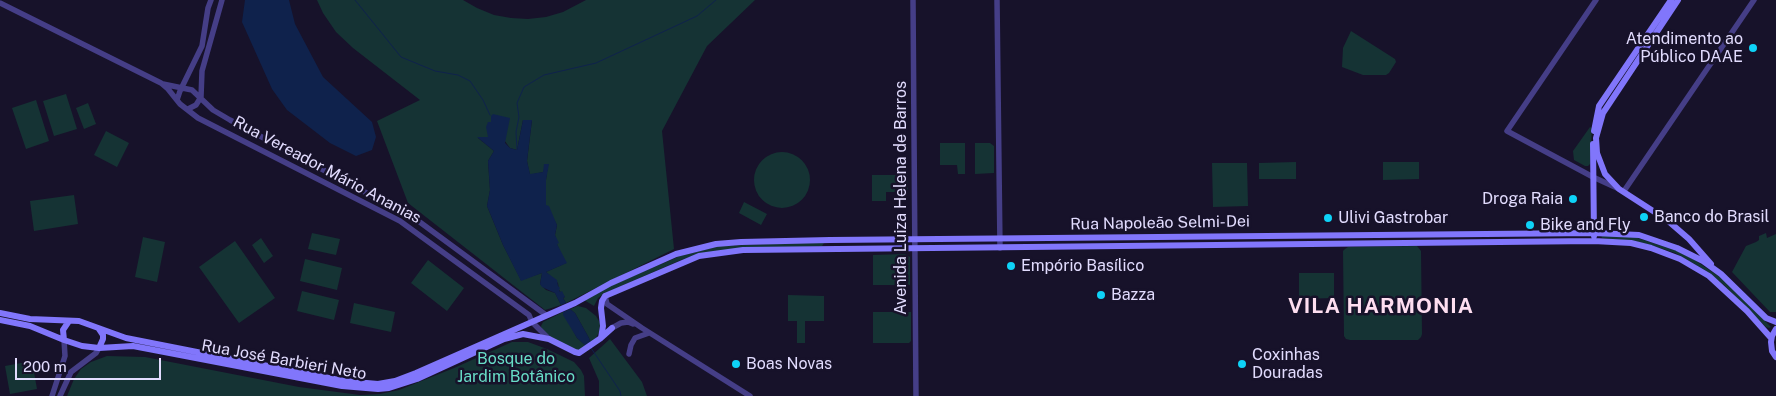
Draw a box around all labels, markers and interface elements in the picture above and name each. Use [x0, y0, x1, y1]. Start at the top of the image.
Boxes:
place label: Atendimento ao Público DAAE [1626, 29, 1743, 67]
marker: Atendimento ao Público DAAE [1747, 42, 1759, 54]
street label: Avenida Luiza Helena de Barros [891, 81, 911, 315]
street label: Rua Vereador Mário Ananias [230, 112, 424, 228]
place label: Droga Raia [1482, 189, 1563, 209]
marker: Droga Raia [1567, 193, 1579, 205]
place label: Banco do Brasil [1654, 207, 1769, 227]
place label: Ulivi Gastrobar [1338, 208, 1448, 228]
marker: Banco do Brasil [1638, 211, 1650, 223]
street label: Rua Napoleão Selmi-Dei [1070, 212, 1250, 234]
marker: Ulivi Gastrobar [1322, 212, 1334, 224]
place label: Bike and Fly [1540, 215, 1630, 235]
marker: Bike and Fly [1524, 219, 1536, 231]
place label: Empório Basílico [1021, 256, 1144, 276]
marker: Empório Basílico [1005, 260, 1017, 272]
place label: Bazza [1111, 285, 1155, 305]
marker: Bazza [1095, 289, 1107, 301]
district label: VILA HARMONIA [1286, 294, 1476, 320]
street label: Rua José Barbieri Neto [200, 336, 368, 384]
place label: Coxinhas Douradas [1252, 345, 1323, 383]
scale bar [18, 348, 164, 380]
park label: Bosque do Jardim Botânico [457, 349, 575, 387]
place label: Boas Novas [746, 354, 832, 374]
text: 200 m [23, 358, 67, 375]
marker: Boas Novas [730, 358, 742, 370]
marker: Coxinhas Douradas [1236, 358, 1248, 370]

